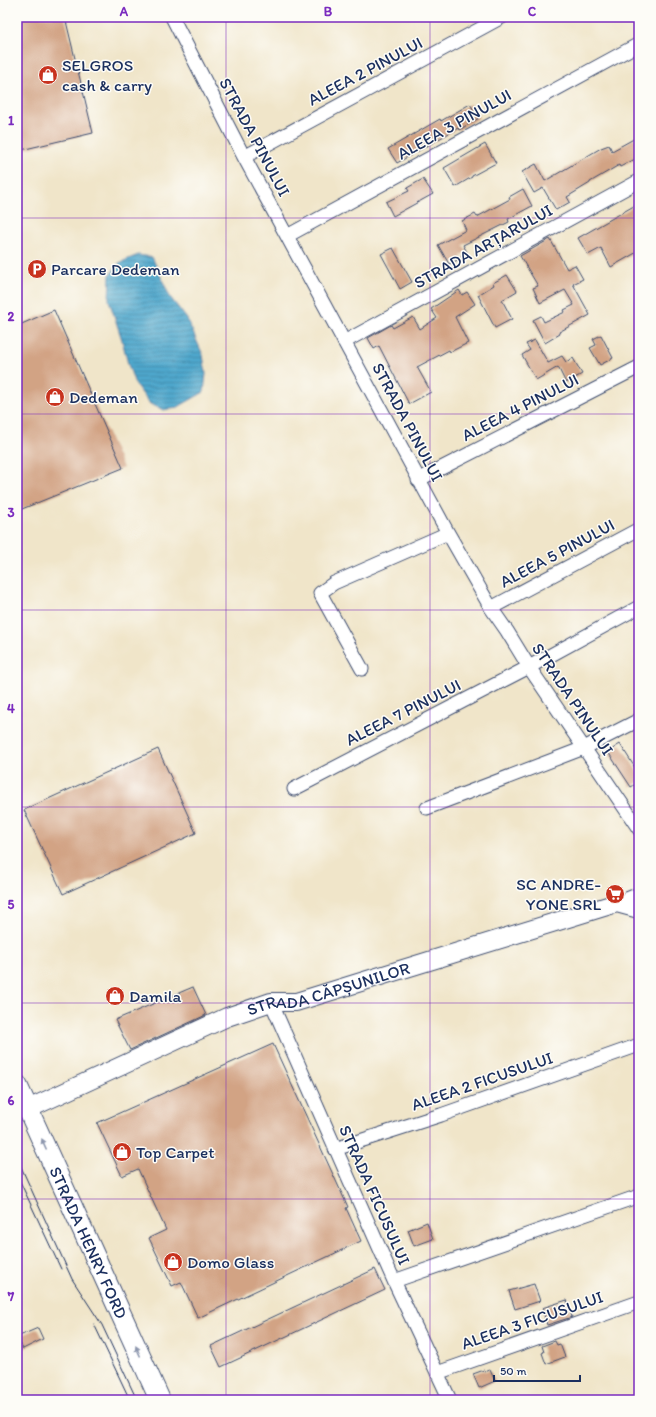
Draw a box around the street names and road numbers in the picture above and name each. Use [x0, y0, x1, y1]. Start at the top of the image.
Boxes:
street label: ALEEA 2 PINULUI [304, 32, 426, 110]
street label: STRADA PINULUI [215, 74, 295, 200]
street label: ALEEA 3 PINULUI [393, 84, 515, 164]
street label: STRADA ARȚARULUI [410, 200, 556, 292]
street label: STRADA PINULUI [368, 359, 448, 485]
street label: ALEEA 4 PINULUI [458, 369, 582, 445]
street label: ALEEA 5 PINULUI [496, 514, 618, 592]
street label: STRADA PINULUI [528, 639, 618, 759]
street label: ALEEA 7 PINULUI [342, 674, 464, 750]
street label: STRADA CĂPȘUNILOR [244, 958, 412, 1019]
street label: ALEEA 2 FICUSULUI [409, 1047, 555, 1115]
street label: STRADA FICUSULUI [335, 1122, 415, 1268]
street label: STRADA HENRY FORD [45, 1163, 132, 1322]
street label: ALEEA 3 FICUSULUI [459, 1286, 605, 1354]

